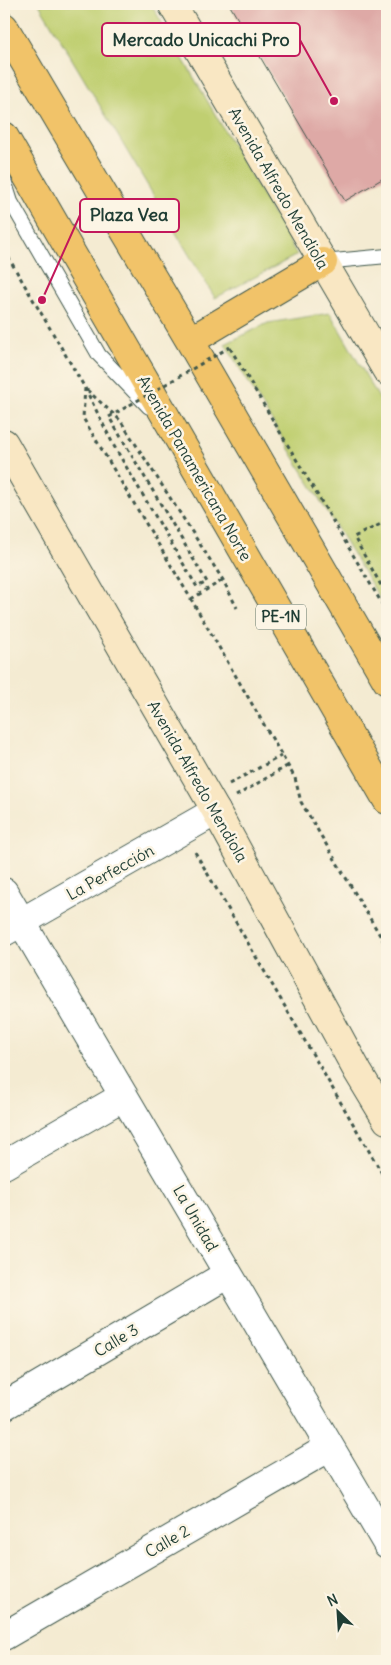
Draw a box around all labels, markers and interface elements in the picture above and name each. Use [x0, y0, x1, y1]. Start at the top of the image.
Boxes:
callout: Mercado Unicachi Pro [102, 23, 300, 56]
text: Mercado Unicachi Pro [112, 28, 290, 51]
street label: Avenida Alfredo Mendiola [225, 104, 333, 272]
callout: Plaza Vea [80, 199, 179, 232]
text: Plaza Vea [90, 203, 168, 226]
street label: Avenida Panamericana Norte [134, 372, 256, 564]
road number: PE-1N [256, 604, 306, 630]
street label: Avenida Alfredo Mendiola [144, 697, 252, 865]
street label: La Perfección [63, 840, 157, 904]
street label: La Unidad [169, 1181, 223, 1255]
street label: Calle 3 [90, 1319, 142, 1361]
street label: Calle 2 [141, 1520, 193, 1562]
north arrow [314, 1588, 364, 1638]
text: N [324, 1590, 341, 1610]

